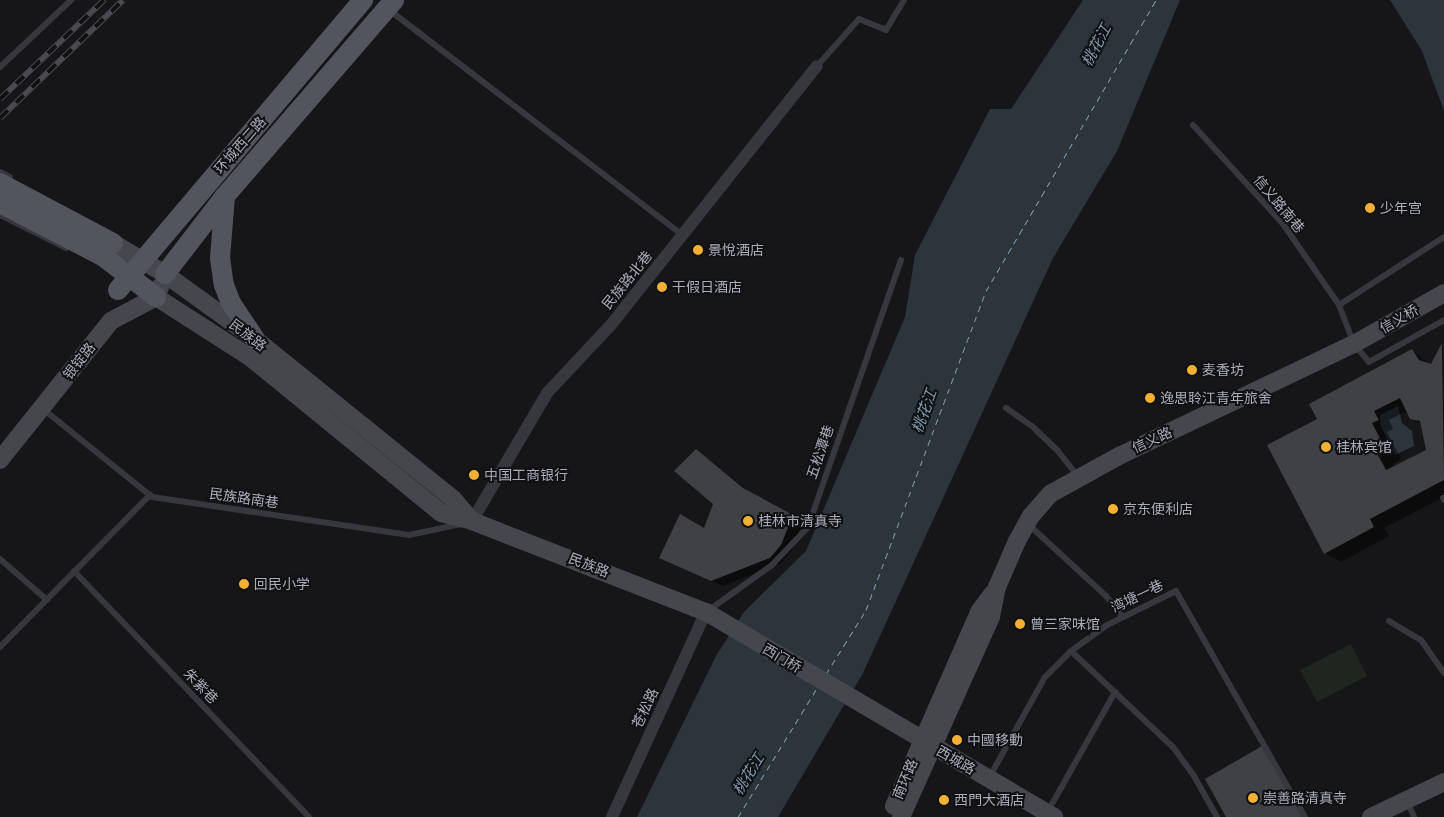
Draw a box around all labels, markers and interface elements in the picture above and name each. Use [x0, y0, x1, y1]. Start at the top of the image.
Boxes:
water label: 桃花江 [1077, 21, 1115, 69]
street label: 环城西二路 [211, 113, 269, 177]
street label: 信义路南巷 [1250, 172, 1308, 236]
place label: 少年宫 [1380, 200, 1422, 216]
marker: 少年宫 [1364, 202, 1376, 214]
place label: 景悅酒店 [708, 242, 764, 258]
marker: 景悅酒店 [692, 244, 704, 256]
street label: 民族路北巷 [598, 248, 656, 312]
place label: 干假日酒店 [672, 279, 742, 295]
marker: 干假日酒店 [656, 281, 668, 293]
street label: 信义桥 [1377, 301, 1421, 337]
street label: 民族路 [226, 316, 270, 354]
street label: 银锭路 [59, 339, 99, 383]
place label: 麦香坊 [1202, 362, 1244, 378]
marker: 麦香坊 [1186, 364, 1198, 376]
water label: 桃花江 [908, 387, 940, 435]
place label: 逸思聆江青年旅舍 [1160, 390, 1272, 406]
marker: 逸思聆江青年旅舍 [1144, 392, 1156, 404]
street label: 五松潭巷 [803, 423, 837, 481]
street label: 信义路 [1129, 424, 1175, 456]
place label: 桂林宾馆 [1336, 439, 1392, 455]
marker: 桂林宾馆 [1320, 441, 1332, 453]
place label: 中国工商银行 [484, 467, 568, 483]
marker: 中国工商银行 [468, 469, 480, 481]
street label: 民族路南巷 [208, 485, 280, 511]
place label: 京东便利店 [1123, 501, 1193, 517]
marker: 京东便利店 [1107, 503, 1119, 515]
place label: 桂林市清真寺 [758, 513, 842, 529]
marker: 桂林市清真寺 [742, 515, 754, 527]
street label: 民族路 [566, 550, 612, 580]
place label: 回民小学 [254, 576, 310, 592]
street label: 湾塘一巷 [1108, 576, 1166, 616]
marker: 回民小学 [238, 578, 250, 590]
place label: 曾三家味馆 [1030, 616, 1100, 632]
marker: 曾三家味馆 [1014, 618, 1026, 630]
street label: 西门桥 [760, 640, 804, 676]
street label: 朱紫巷 [180, 665, 222, 707]
street label: 苍松路 [629, 685, 661, 731]
place label: 中國移動 [967, 732, 1023, 748]
marker: 中國移動 [951, 734, 963, 746]
street label: 西城路 [934, 742, 978, 778]
water label: 桃花江 [728, 750, 768, 798]
street label: 南环路 [889, 756, 921, 802]
place label: 崇善路清真寺 [1263, 790, 1347, 806]
place label: 西門大酒店 [954, 792, 1024, 808]
marker: 崇善路清真寺 [1247, 792, 1259, 804]
marker: 西門大酒店 [938, 794, 950, 806]

